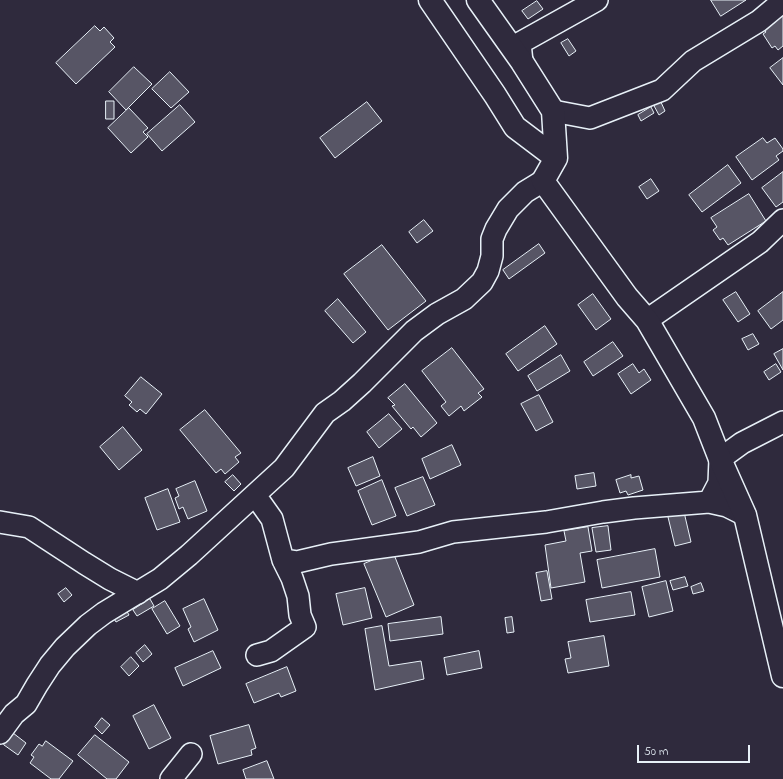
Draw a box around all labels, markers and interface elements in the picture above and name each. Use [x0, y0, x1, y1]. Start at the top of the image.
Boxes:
scale bar [639, 737, 752, 763]
text: 50 m [644, 743, 668, 761]

